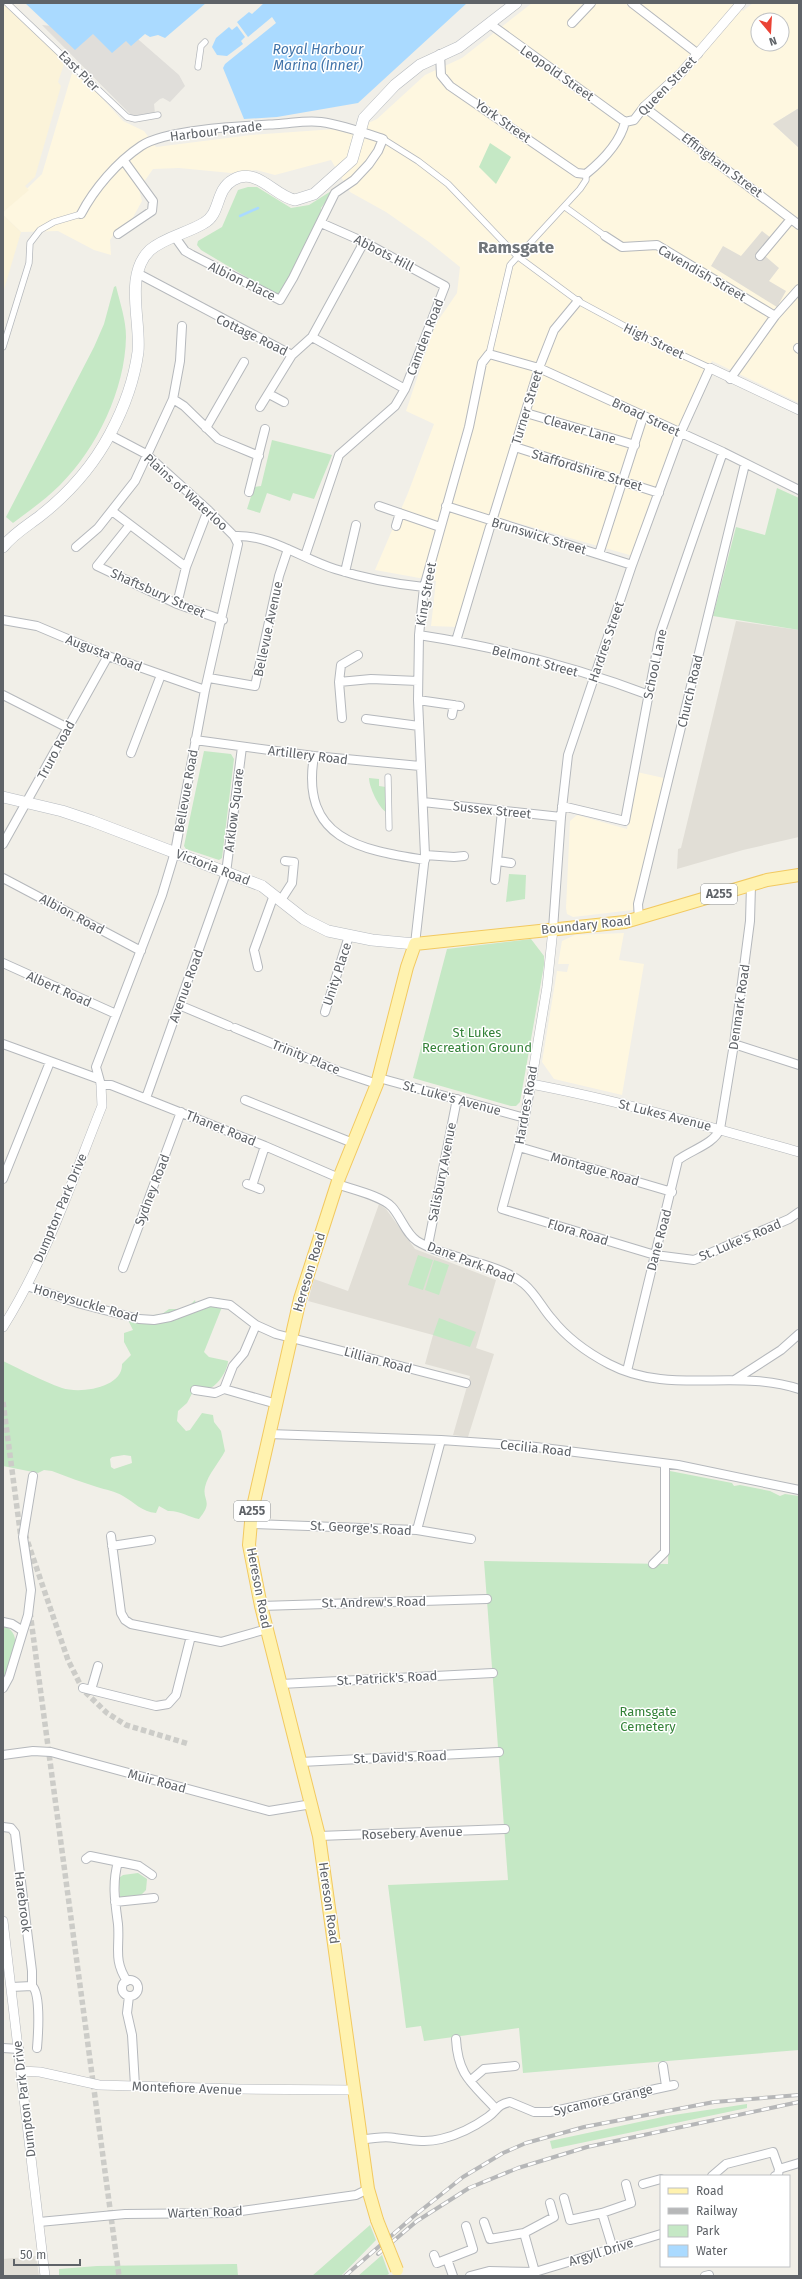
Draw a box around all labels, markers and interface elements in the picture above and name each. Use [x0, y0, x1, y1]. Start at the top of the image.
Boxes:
north arrow [750, 12, 790, 52]
text: N [767, 34, 778, 48]
water label: Royal Harbour Marina (Inner) [273, 41, 364, 74]
street label: Leopold Street [517, 42, 597, 104]
street label: East Pier [56, 48, 102, 94]
street label: Queen Street [635, 53, 699, 119]
street label: York Street [472, 96, 534, 146]
street label: Harbour Parade [169, 118, 263, 144]
street label: Effingham Street [679, 130, 766, 200]
street label: Abbots Hill [352, 232, 416, 274]
district label: Ramsgate [478, 237, 554, 258]
street label: Cavendish Street [655, 242, 749, 304]
street label: Albion Place [206, 258, 278, 304]
street label: Camden Road [403, 296, 447, 378]
street label: Cottage Road [214, 311, 290, 359]
street label: High Street [621, 320, 687, 362]
street label: Turner Street [509, 368, 546, 446]
street label: Broad Street [609, 395, 683, 439]
street label: Cleaver Lane [542, 411, 618, 447]
street label: Staffordshire Street [530, 446, 645, 494]
street label: Plains of Waterloo [141, 450, 231, 534]
street label: Brunswick Street [490, 514, 589, 558]
street label: King Street [413, 561, 439, 627]
street label: Shaftsbury Street [108, 565, 208, 621]
street label: Bellevue Avenue [251, 580, 285, 678]
street label: Hardres Street [585, 599, 627, 685]
street label: School Lane [640, 627, 670, 701]
street label: Augusta Road [64, 632, 144, 674]
street label: Belmont Street [490, 642, 580, 680]
street label: Church Road [674, 653, 706, 729]
street label: Truro Road [34, 718, 78, 782]
street label: Artillery Road [267, 743, 349, 767]
street label: Bellevue Road [171, 748, 201, 834]
street label: Arklow Square [221, 767, 247, 853]
street label: Sussex Street [452, 798, 532, 822]
street label: Victoria Road [174, 846, 252, 888]
road number: A255 [701, 884, 737, 904]
street label: Albion Road [37, 891, 107, 937]
street label: Boundary Road [540, 913, 632, 937]
street label: Unity Place [320, 940, 354, 1008]
street label: Avenue Road [166, 947, 206, 1025]
street label: Denmark Road [726, 963, 752, 1051]
street label: Albert Road [24, 968, 94, 1010]
park label: St Lukes Recreation Ground [422, 1025, 532, 1055]
street label: Trinity Place [270, 1037, 342, 1077]
street label: Hardres Road [512, 1065, 540, 1145]
street label: St. Luke's Avenue [401, 1078, 503, 1118]
street label: St Lukes Avenue [617, 1096, 713, 1134]
street label: Thanet Road [184, 1107, 258, 1149]
street label: Salisbury Avenue [425, 1121, 459, 1223]
street label: Montague Road [549, 1149, 641, 1189]
street label: Dumpton Park Drive [30, 1151, 90, 1265]
street label: Sydney Road [131, 1152, 173, 1228]
street label: Dane Road [644, 1207, 674, 1273]
street label: Flora Road [546, 1216, 610, 1248]
street label: St. Luke's Road [697, 1216, 783, 1264]
street label: Hereson Road [290, 1230, 328, 1314]
street label: Dane Park Road [425, 1238, 517, 1286]
street label: Honeysuckle Road [32, 1281, 140, 1325]
street label: Lillian Road [342, 1344, 414, 1376]
street label: Cecilia Road [499, 1437, 573, 1459]
road number: A255 [234, 1501, 270, 1521]
street label: St. George's Road [310, 1518, 412, 1538]
street label: Hereson Road [244, 1546, 274, 1630]
street label: St. Andrew's Road [322, 1594, 426, 1610]
street label: St. Patrick's Road [336, 1668, 438, 1688]
park label: Ramsgate Cemetery [619, 1704, 677, 1734]
street label: St. David's Road [353, 1748, 447, 1766]
street label: Muir Road [126, 1766, 188, 1796]
street label: Rosebery Avenue [361, 1824, 463, 1842]
street label: Hereson Road [316, 1861, 342, 1945]
street label: Harebrook [12, 1870, 34, 1934]
street label: Dumpton Park Drive [9, 2040, 39, 2158]
street label: Montefiore Avenue [132, 2079, 242, 2097]
street label: Sycamore Grange [552, 2081, 654, 2119]
legend [660, 2175, 790, 2267]
text: Road [696, 2184, 724, 2198]
street label: Warten Road [167, 2203, 243, 2221]
text: Railway [696, 2204, 737, 2218]
text: Park [696, 2224, 720, 2238]
street label: Argyll Drive [567, 2235, 635, 2269]
scale bar [14, 2241, 80, 2267]
text: Water [696, 2244, 728, 2258]
text: 50 m [20, 2248, 46, 2262]

